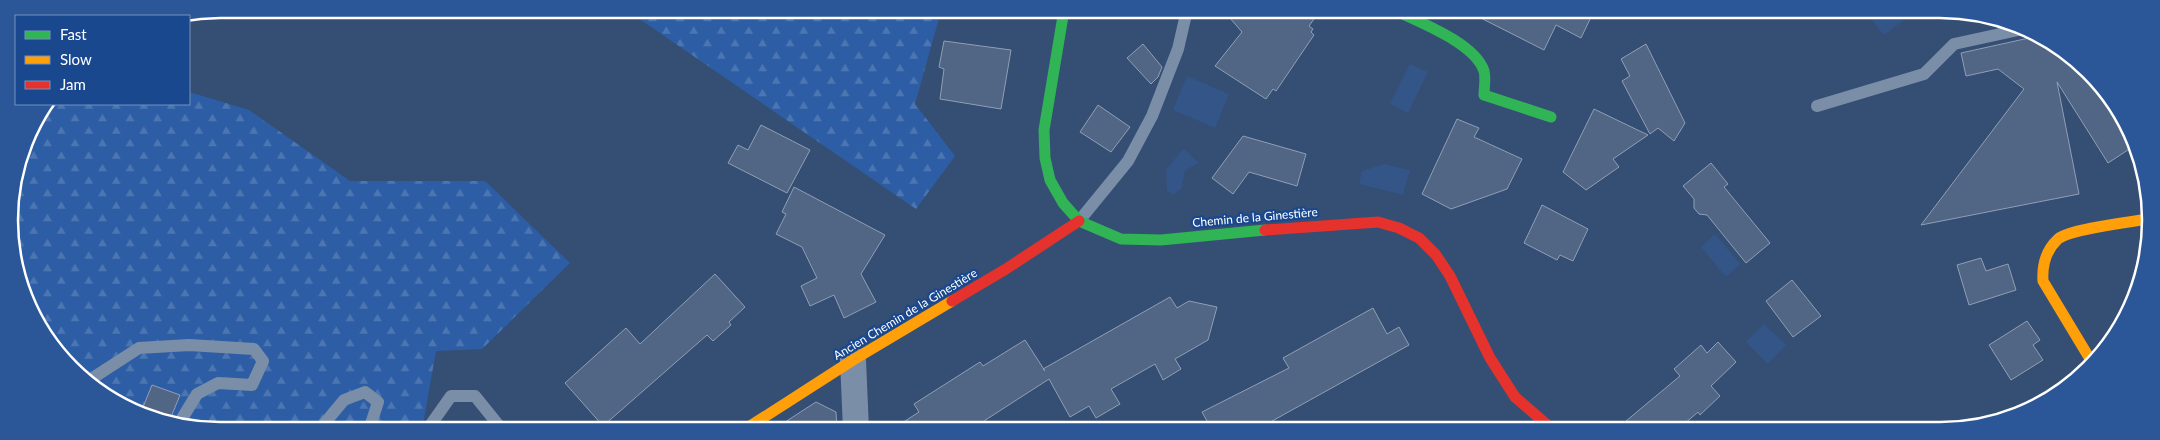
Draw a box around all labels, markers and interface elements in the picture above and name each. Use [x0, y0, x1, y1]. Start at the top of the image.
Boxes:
legend [15, 15, 190, 105]
text: Fast [60, 25, 87, 43]
text: Slow [60, 50, 92, 68]
text: Jam [60, 75, 86, 93]
street label: Chemin de la Ginestière [1192, 204, 1318, 230]
street label: Ancien Chemin de la Ginestière [830, 265, 980, 363]

